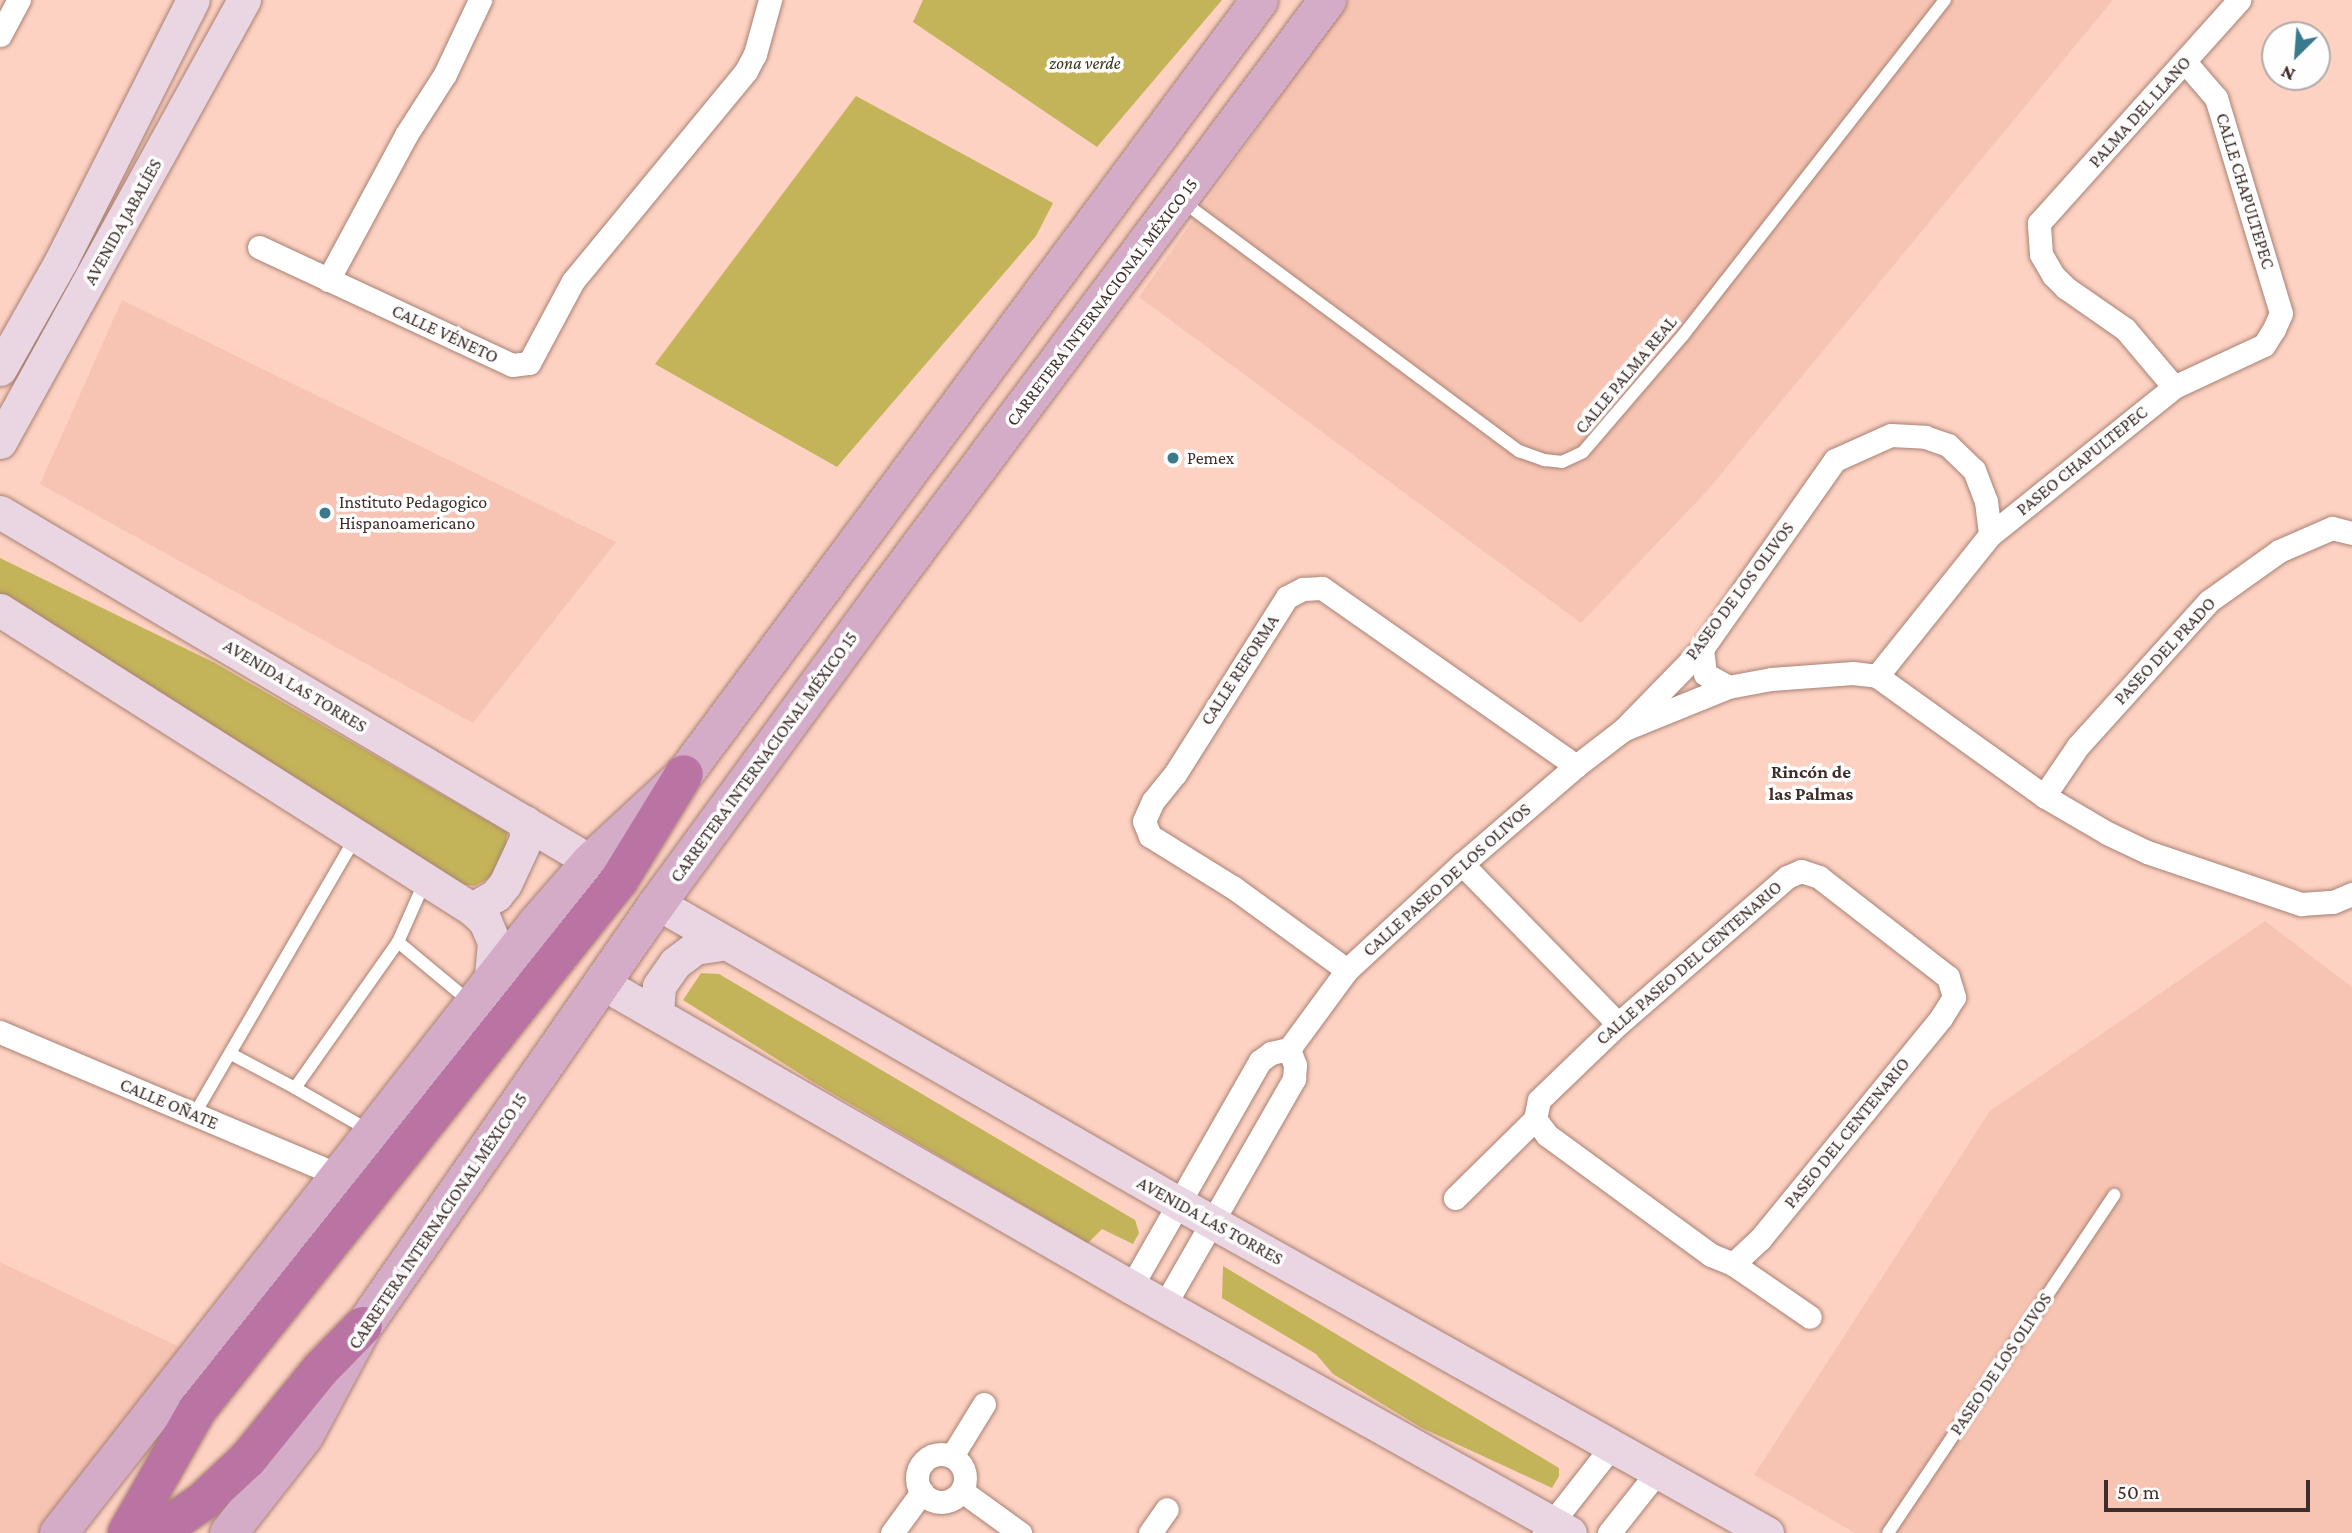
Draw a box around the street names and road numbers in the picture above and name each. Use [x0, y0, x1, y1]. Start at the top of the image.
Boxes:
street label: PALMA DEL LLANO [2084, 52, 2196, 172]
street label: CALLE CHAPULTEPEC [2211, 110, 2279, 272]
street label: AVENIDA JABALÍES [79, 155, 167, 289]
street label: CARRETERA INTERNACIONAL MÉXICO 15 [1002, 174, 1202, 430]
street label: CALLE VÉNETO [388, 300, 502, 368]
street label: CALLE PALMA REAL [1571, 312, 1681, 438]
street label: PASEO CHAPULTEPEC [2012, 402, 2152, 520]
street label: PASEO DE LOS OLIVOS [1681, 518, 1799, 664]
street label: PASEO DEL PRADO [2110, 593, 2220, 709]
street label: CALLE REFORMA [1196, 611, 1284, 729]
street label: CARRETERA INTERNACIONAL MÉXICO 15 [666, 627, 862, 887]
street label: AVENIDA LAS TORRES [219, 635, 371, 737]
street label: CALLE PASEO DE LOS OLIVOS [1358, 799, 1536, 961]
street label: CALLE PASEO DEL CENTENARIO [1592, 876, 1786, 1050]
street label: PASEO DEL CENTENARIO [1780, 1053, 1914, 1213]
street label: CALLE OÑATE [117, 1074, 221, 1134]
street label: CARRETERA INTERNACIONAL MÉXICO 15 [344, 1089, 532, 1353]
street label: AVENIDA LAS TORRES [1133, 1172, 1287, 1270]
street label: PASEO DE LOS OLIVOS [1945, 1289, 2057, 1439]

